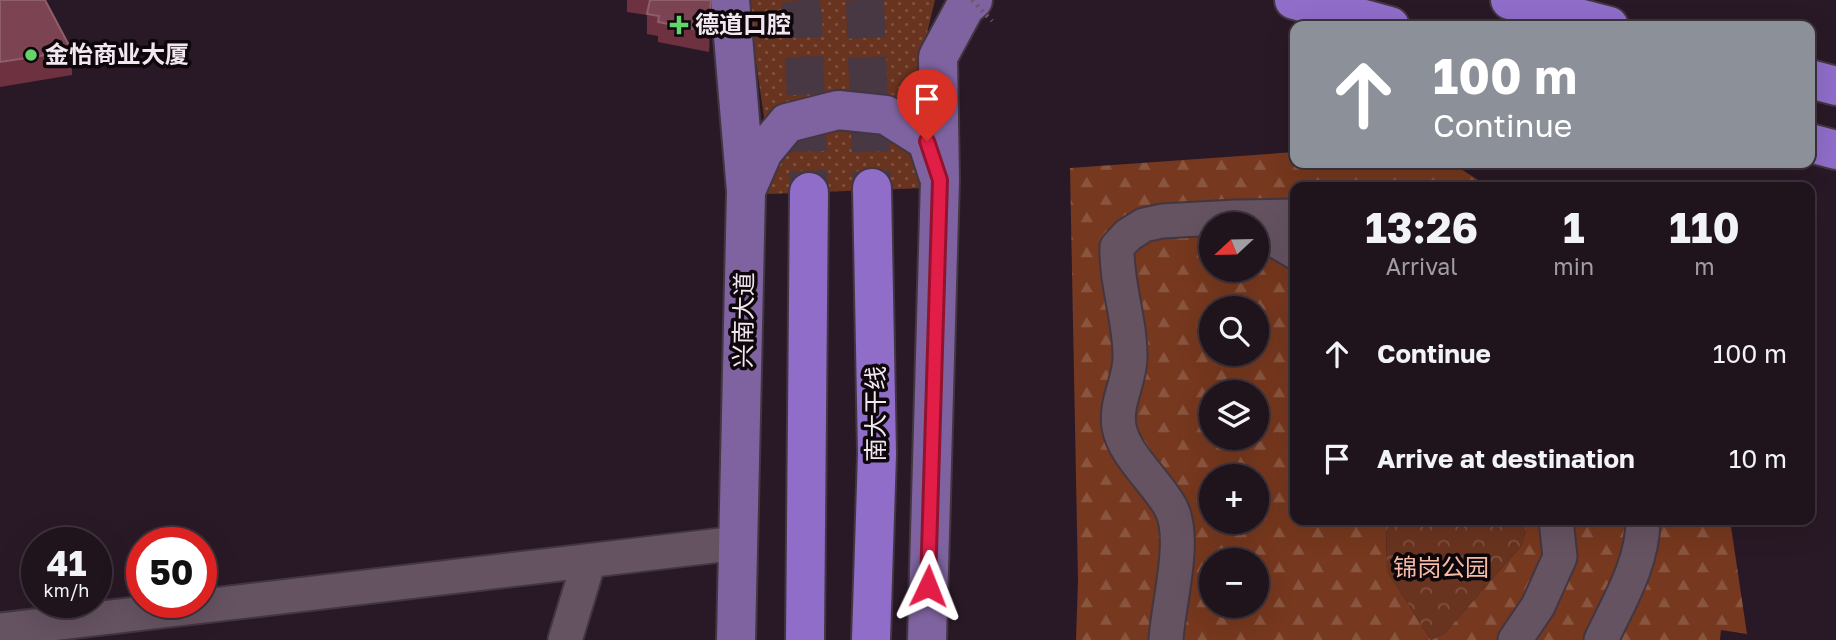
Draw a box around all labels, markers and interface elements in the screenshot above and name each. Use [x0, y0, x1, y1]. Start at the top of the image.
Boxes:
place label: 德道口腔 [695, 9, 791, 38]
marker: 德道口腔 [669, 15, 689, 35]
place label: 金怡商业大厦 [45, 39, 189, 68]
text: 100 m [1433, 46, 1577, 105]
marker: 金怡商业大厦 [23, 47, 39, 63]
icon: ahead [1318, 49, 1409, 140]
pin [897, 69, 957, 141]
icon: arrive [908, 80, 946, 118]
text: Continue [1433, 106, 1572, 144]
text: 13:26 [1365, 202, 1478, 252]
text: 1 [1563, 202, 1585, 252]
text: 110 [1669, 202, 1740, 252]
north arrow [1199, 212, 1269, 282]
map controls [1199, 212, 1269, 618]
text: Arrival [1386, 252, 1458, 280]
text: min [1553, 252, 1594, 280]
text: m [1694, 252, 1715, 280]
street label: 兴南大道 [727, 272, 758, 368]
button: search [1199, 296, 1269, 366]
icon: ahead [1318, 335, 1356, 373]
text: Continue [1377, 338, 1491, 369]
text: 100 m [1713, 338, 1787, 369]
street label: 南大干线 [860, 366, 889, 462]
button: layers [1199, 380, 1269, 450]
icon: arrive [1318, 440, 1356, 478]
text: Arrive at destination [1377, 443, 1635, 474]
text: 10 m [1729, 443, 1787, 474]
button: + [1199, 464, 1269, 534]
speed limit sign: 50 [126, 527, 217, 618]
text: 41 [47, 542, 86, 584]
button: − [1199, 548, 1269, 618]
position arrow [891, 549, 965, 623]
park label: 锦岗公园 [1393, 552, 1489, 581]
text: km/h [44, 579, 89, 601]

